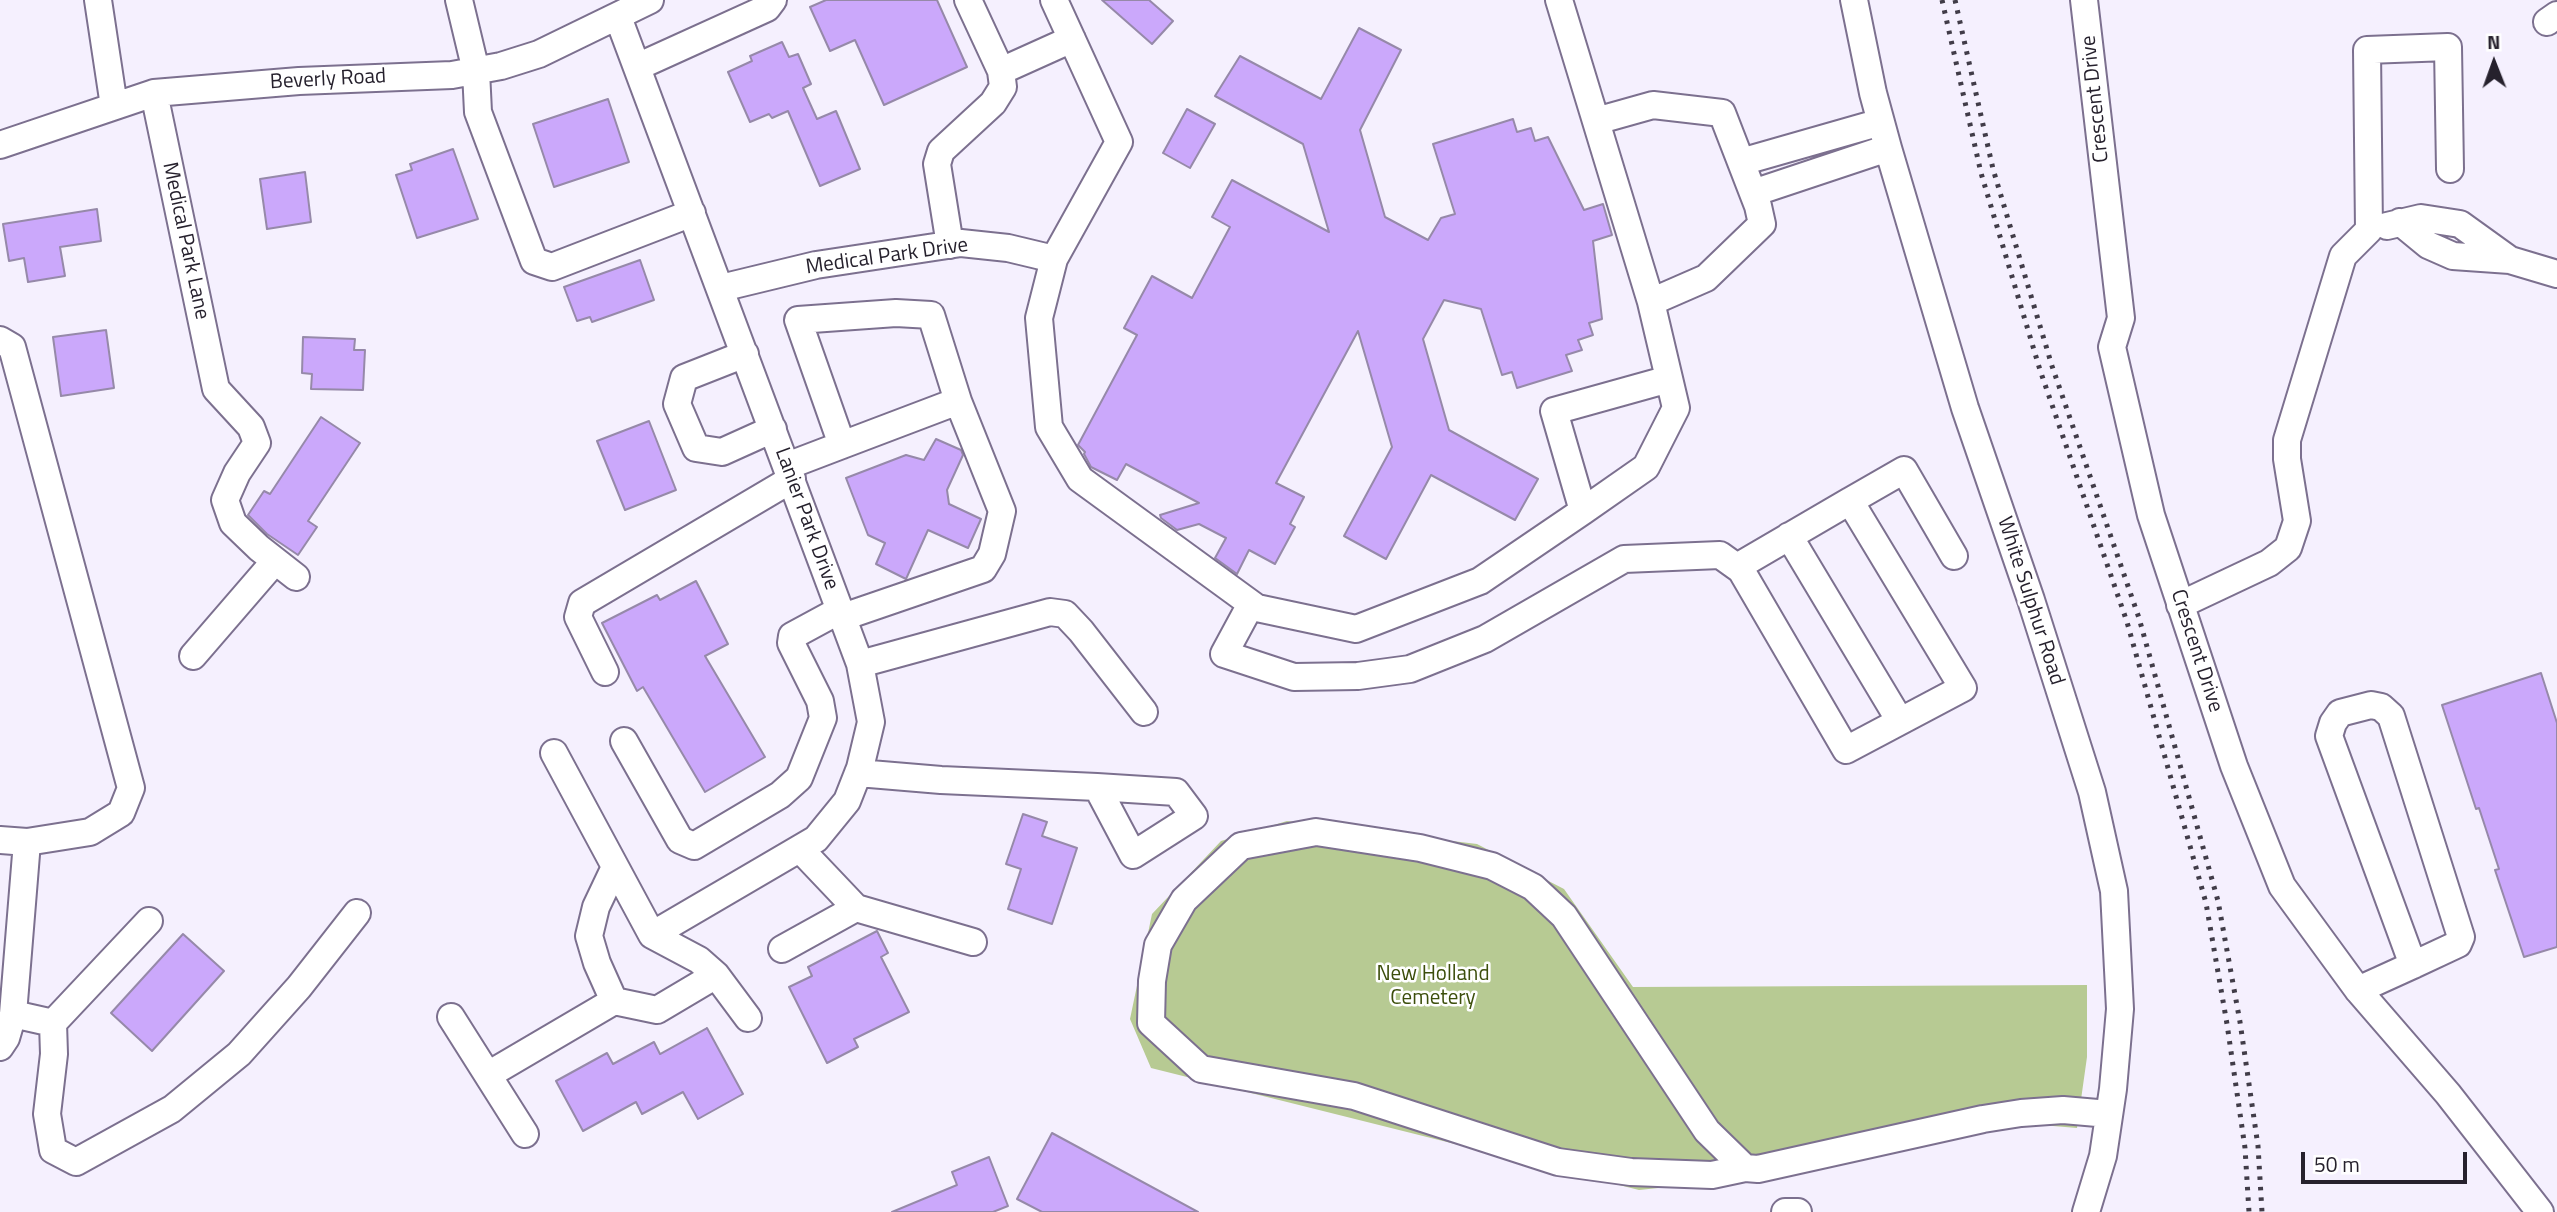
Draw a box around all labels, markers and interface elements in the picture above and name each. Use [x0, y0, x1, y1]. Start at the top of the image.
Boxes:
text: N [2487, 27, 2500, 56]
north arrow [2459, 28, 2529, 98]
street label: Crescent Drive [2077, 34, 2115, 164]
street label: Beverly Road [269, 64, 387, 96]
street label: Medical Park Lane [156, 160, 214, 322]
street label: Medical Park Drive [804, 233, 970, 281]
street label: Lanier Park Drive [769, 444, 843, 594]
street label: White Sulphur Road [1991, 514, 2069, 688]
street label: Crescent Drive [2164, 586, 2228, 716]
park label: New Holland Cemetery [1377, 962, 1489, 1012]
scale bar [2305, 1138, 2471, 1182]
text: 50 m [2314, 1148, 2360, 1180]

